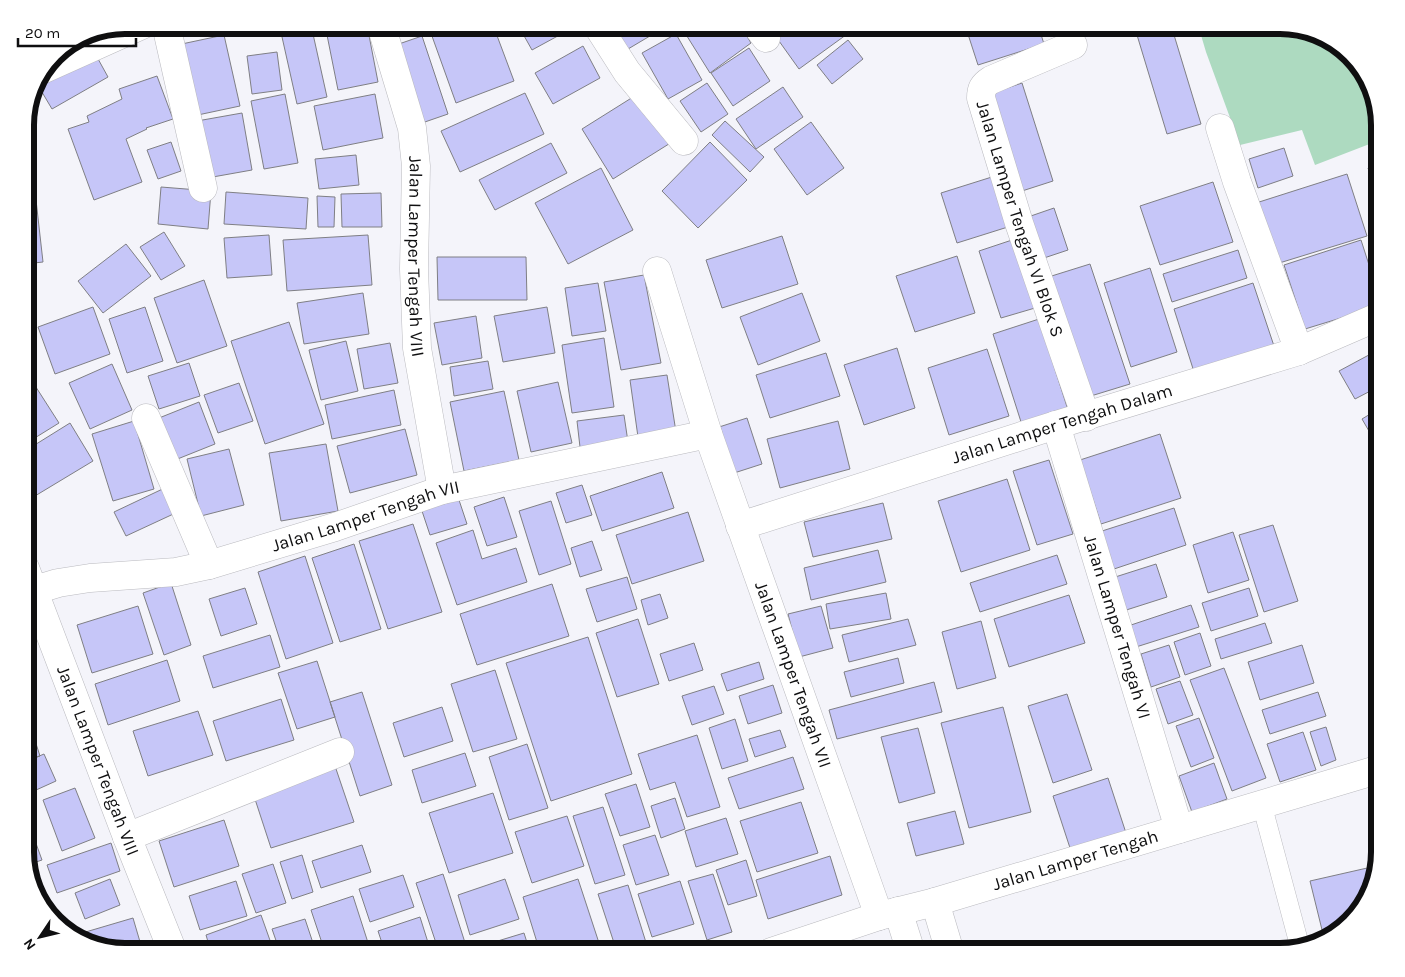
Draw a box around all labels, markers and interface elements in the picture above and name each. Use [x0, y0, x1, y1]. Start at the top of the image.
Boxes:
scale bar [18, 15, 135, 47]
text: 20 m [25, 24, 60, 42]
street label: Jalan Lamper Tengah VI Blok S [971, 98, 1069, 340]
street label: Jalan Lamper Tengah VIII [403, 154, 429, 359]
street label: Jalan Lamper Tengah Dalam [949, 379, 1175, 469]
street label: Jalan Lamper Tengah VII [269, 476, 461, 556]
street label: Jalan Lamper Tengah VI [1079, 532, 1156, 722]
street label: Jalan Lamper Tengah VII [750, 578, 837, 771]
street label: Jalan Lamper Tengah VIII [52, 663, 144, 859]
street label: Jalan Lamper Tengah [990, 825, 1161, 895]
north arrow [15, 912, 65, 962]
text: N [20, 935, 40, 953]

